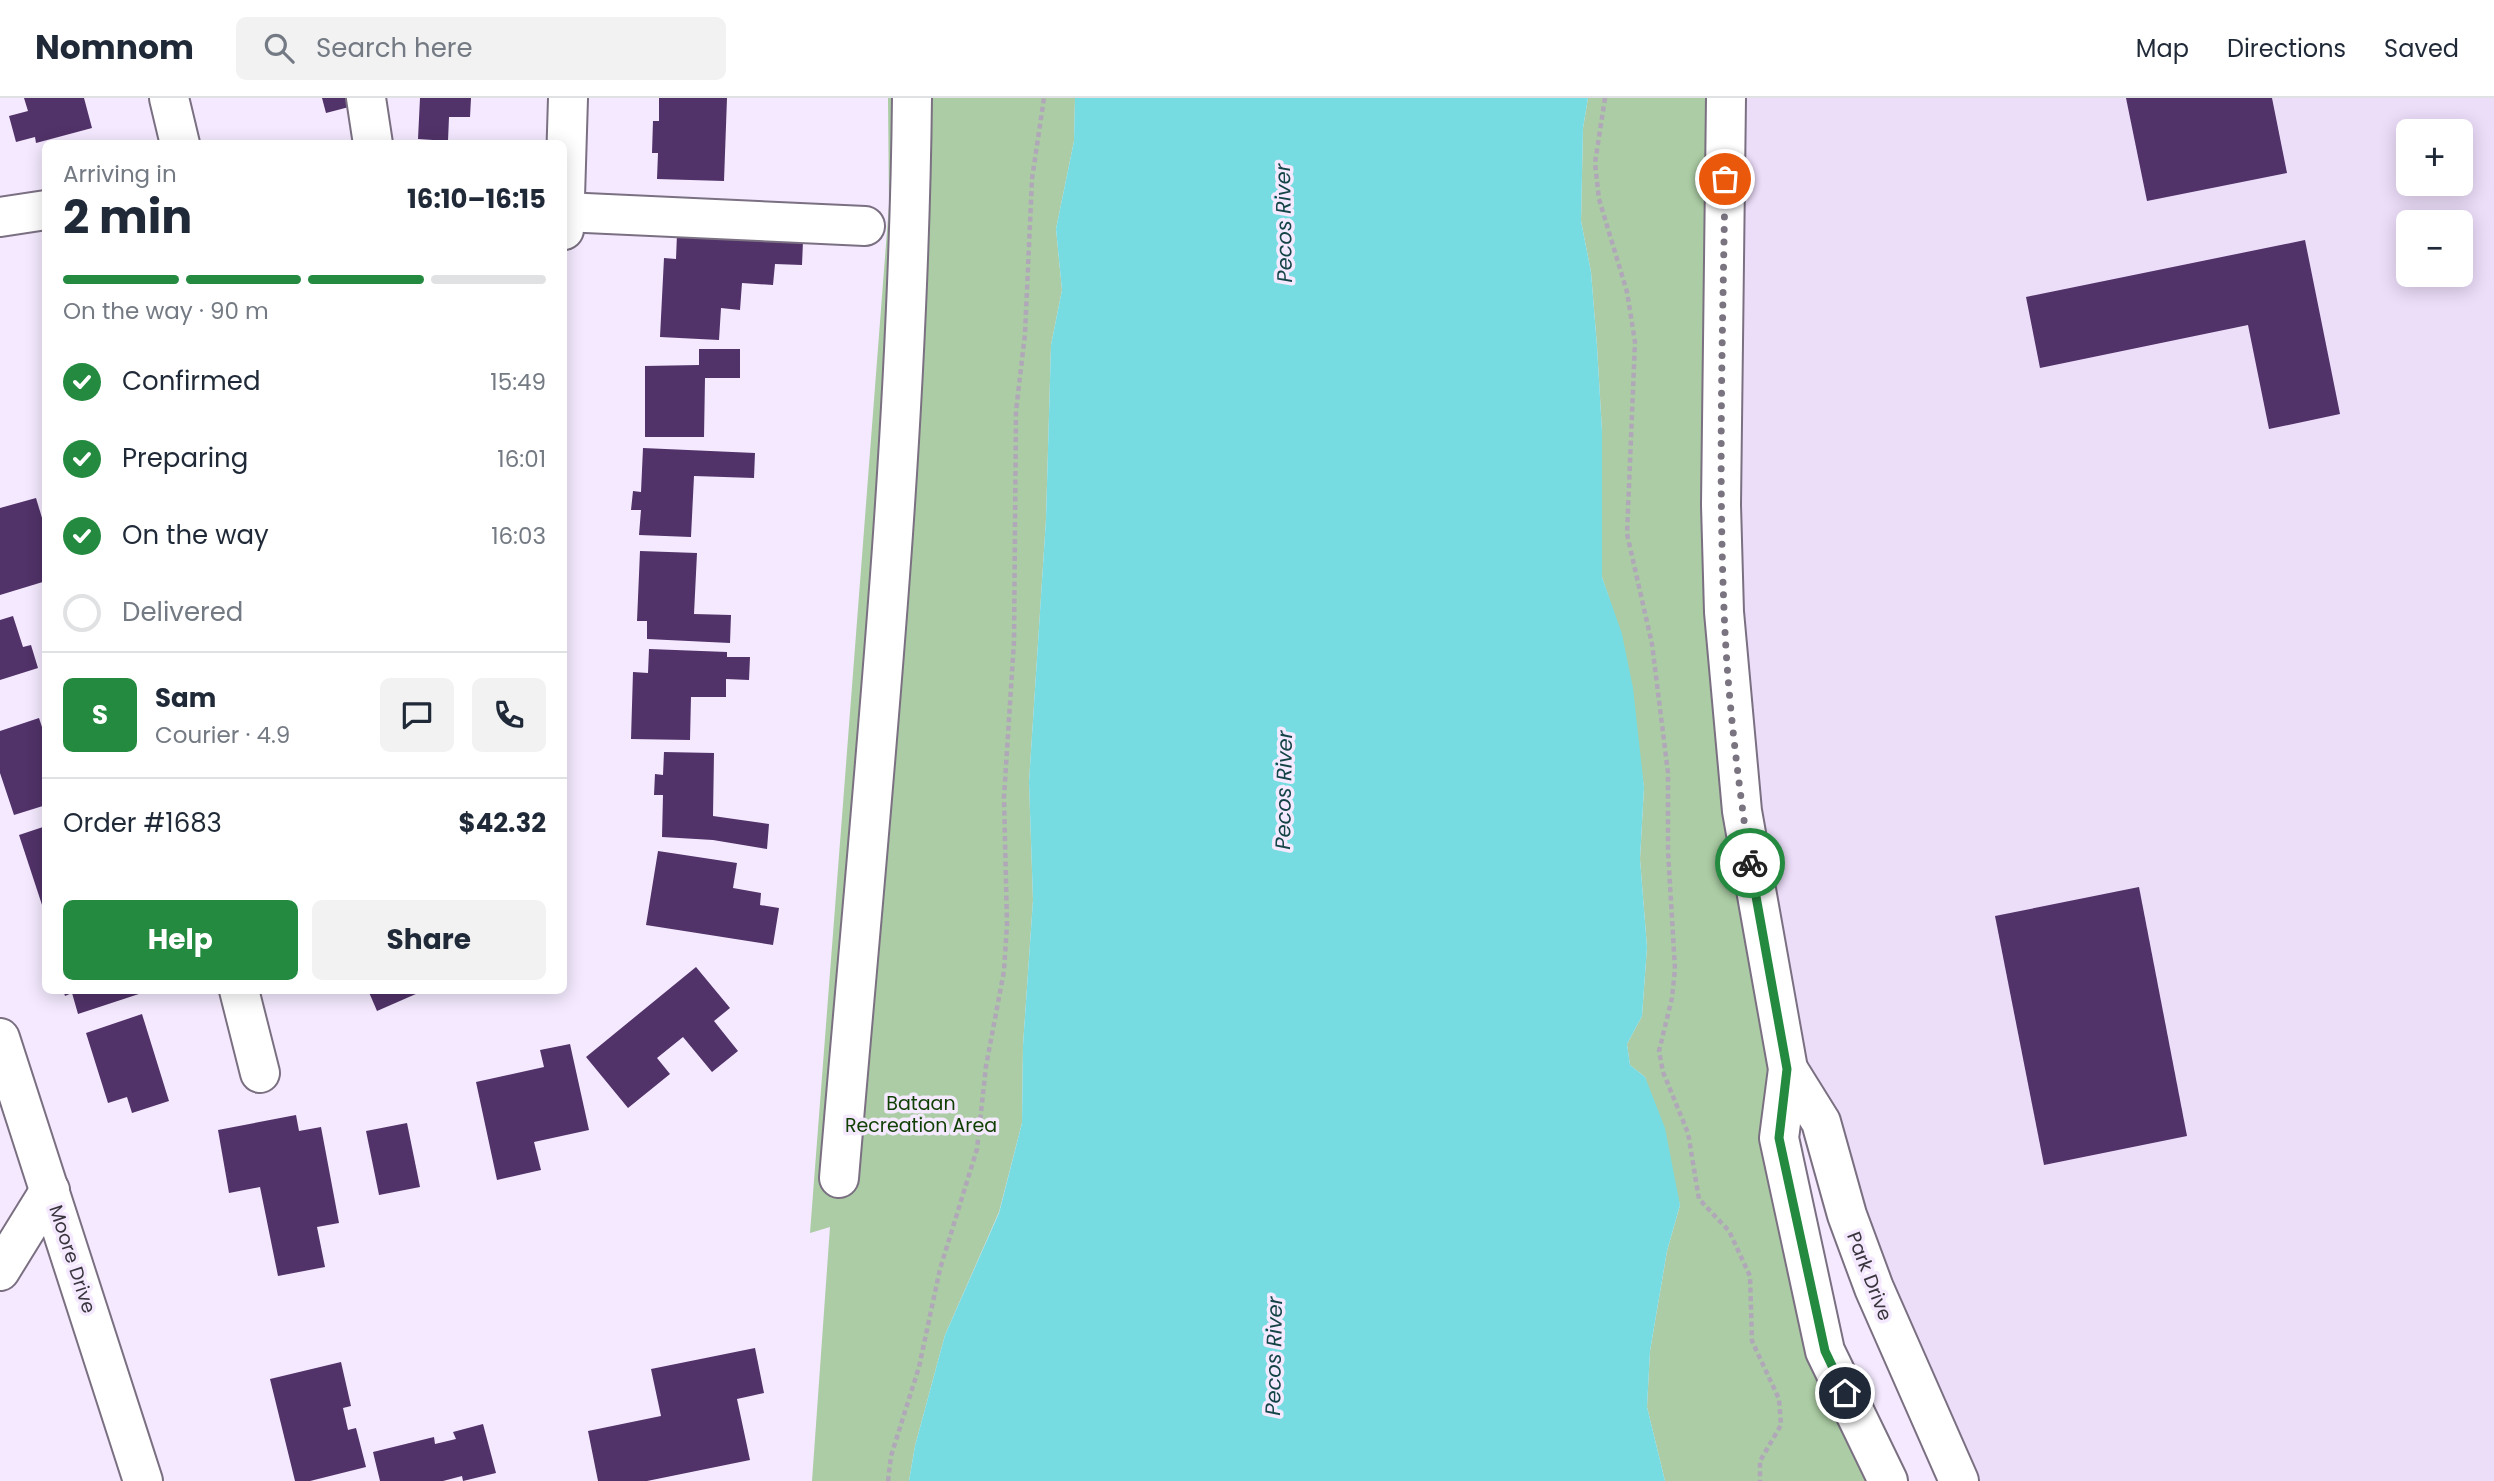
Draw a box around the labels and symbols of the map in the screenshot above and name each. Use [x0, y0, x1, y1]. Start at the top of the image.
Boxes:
pin [1695, 149, 1755, 209]
water label: Pecos River [1268, 162, 1299, 283]
water label: Pecos River [1268, 729, 1299, 850]
courier [1715, 828, 1785, 898]
park label: Bataan Recreation Area [845, 1090, 997, 1139]
street label: Moore Drive [42, 1202, 103, 1317]
street label: Park Drive [1840, 1228, 1899, 1325]
water label: Pecos River [1258, 1295, 1289, 1416]
pin [1815, 1363, 1875, 1423]

